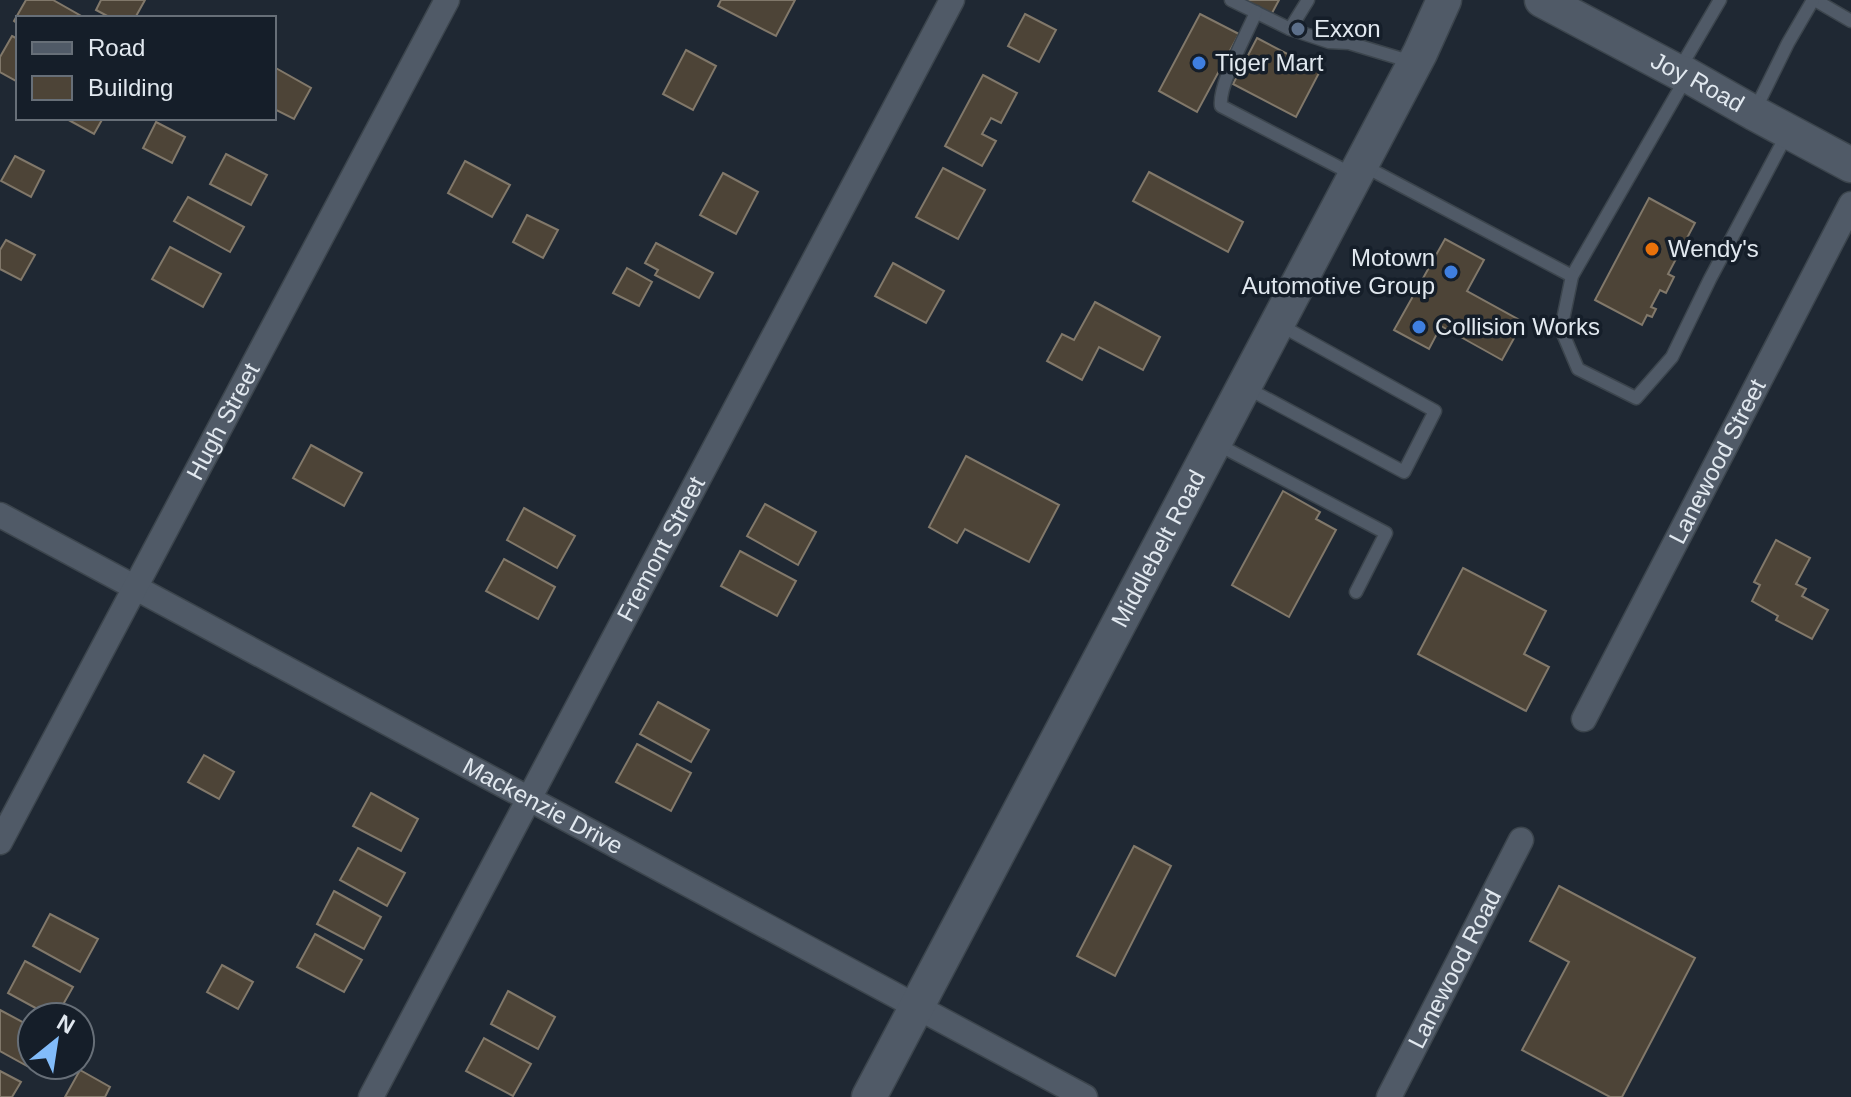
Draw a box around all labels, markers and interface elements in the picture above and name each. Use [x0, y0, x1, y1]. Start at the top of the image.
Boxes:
place label: Exxon [1314, 15, 1381, 42]
legend [16, 16, 276, 120]
marker: Exxon [1289, 20, 1307, 38]
text: Road [88, 34, 145, 61]
street label: Joy Road [1647, 46, 1749, 118]
place label: Tiger Mart [1215, 49, 1324, 76]
marker: Tiger Mart [1190, 54, 1208, 72]
text: Building [88, 74, 173, 101]
place label: Wendy's [1668, 235, 1759, 262]
marker: Wendy's [1643, 240, 1661, 258]
place label: Motown Automotive Group [1242, 244, 1435, 299]
marker: Motown Automotive Group [1442, 263, 1460, 281]
place label: Collision Works [1435, 313, 1600, 340]
marker: Collision Works [1410, 318, 1428, 336]
street label: Hugh Street [181, 358, 265, 484]
street label: Lanewood Street [1663, 374, 1771, 548]
street label: Middlebelt Road [1105, 465, 1210, 632]
street label: Fremont Street [611, 471, 710, 626]
street label: Mackenzie Drive [458, 752, 628, 860]
street label: Lanewood Road [1402, 885, 1506, 1053]
north arrow [16, 1001, 96, 1081]
text: N [53, 1009, 79, 1039]

